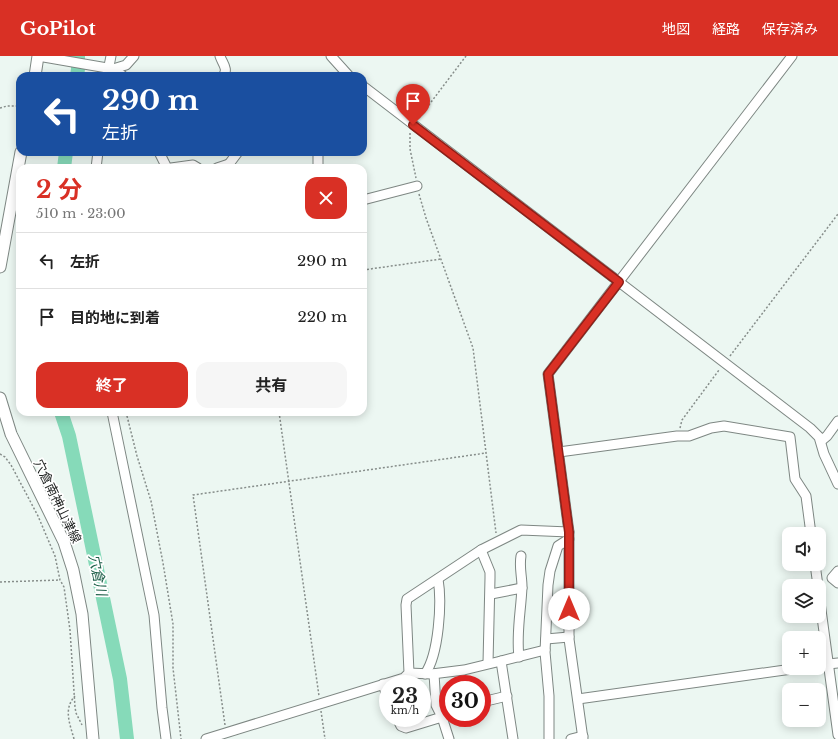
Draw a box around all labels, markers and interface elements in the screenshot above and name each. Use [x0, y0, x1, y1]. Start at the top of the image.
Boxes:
text: GoPilot [20, 17, 96, 40]
text: 地図 [662, 20, 690, 38]
text: 経路 [712, 20, 740, 38]
text: 保存済み [762, 20, 818, 38]
text: 290 m [102, 83, 199, 118]
pin [396, 84, 430, 125]
icon: left [36, 88, 88, 140]
icon: arrive [402, 90, 424, 112]
text: 左折 [102, 122, 138, 144]
text: 2 分 [36, 175, 82, 204]
button: close [305, 177, 347, 219]
text: 510 m · 23:00 [36, 205, 126, 222]
icon: left [36, 250, 58, 272]
text: 290 m [297, 251, 347, 270]
text: 左折 [70, 252, 100, 271]
icon: arrive [36, 306, 58, 328]
text: 220 m [297, 307, 347, 326]
text: 目的地に到着 [70, 308, 160, 327]
button: 終了 [36, 362, 188, 408]
button: 共有 [196, 362, 347, 408]
street label: 穴倉南神山津線 [30, 457, 85, 546]
map controls [782, 527, 826, 727]
button: sound [782, 527, 826, 571]
water label: 穴倉川 [85, 553, 112, 599]
button: layers [782, 579, 826, 623]
position arrow [548, 588, 590, 630]
button: + [782, 631, 826, 675]
speed limit sign: 30 [439, 675, 491, 727]
button: − [782, 683, 826, 727]
text: 23 [392, 684, 418, 708]
text: km/h [391, 704, 419, 717]

